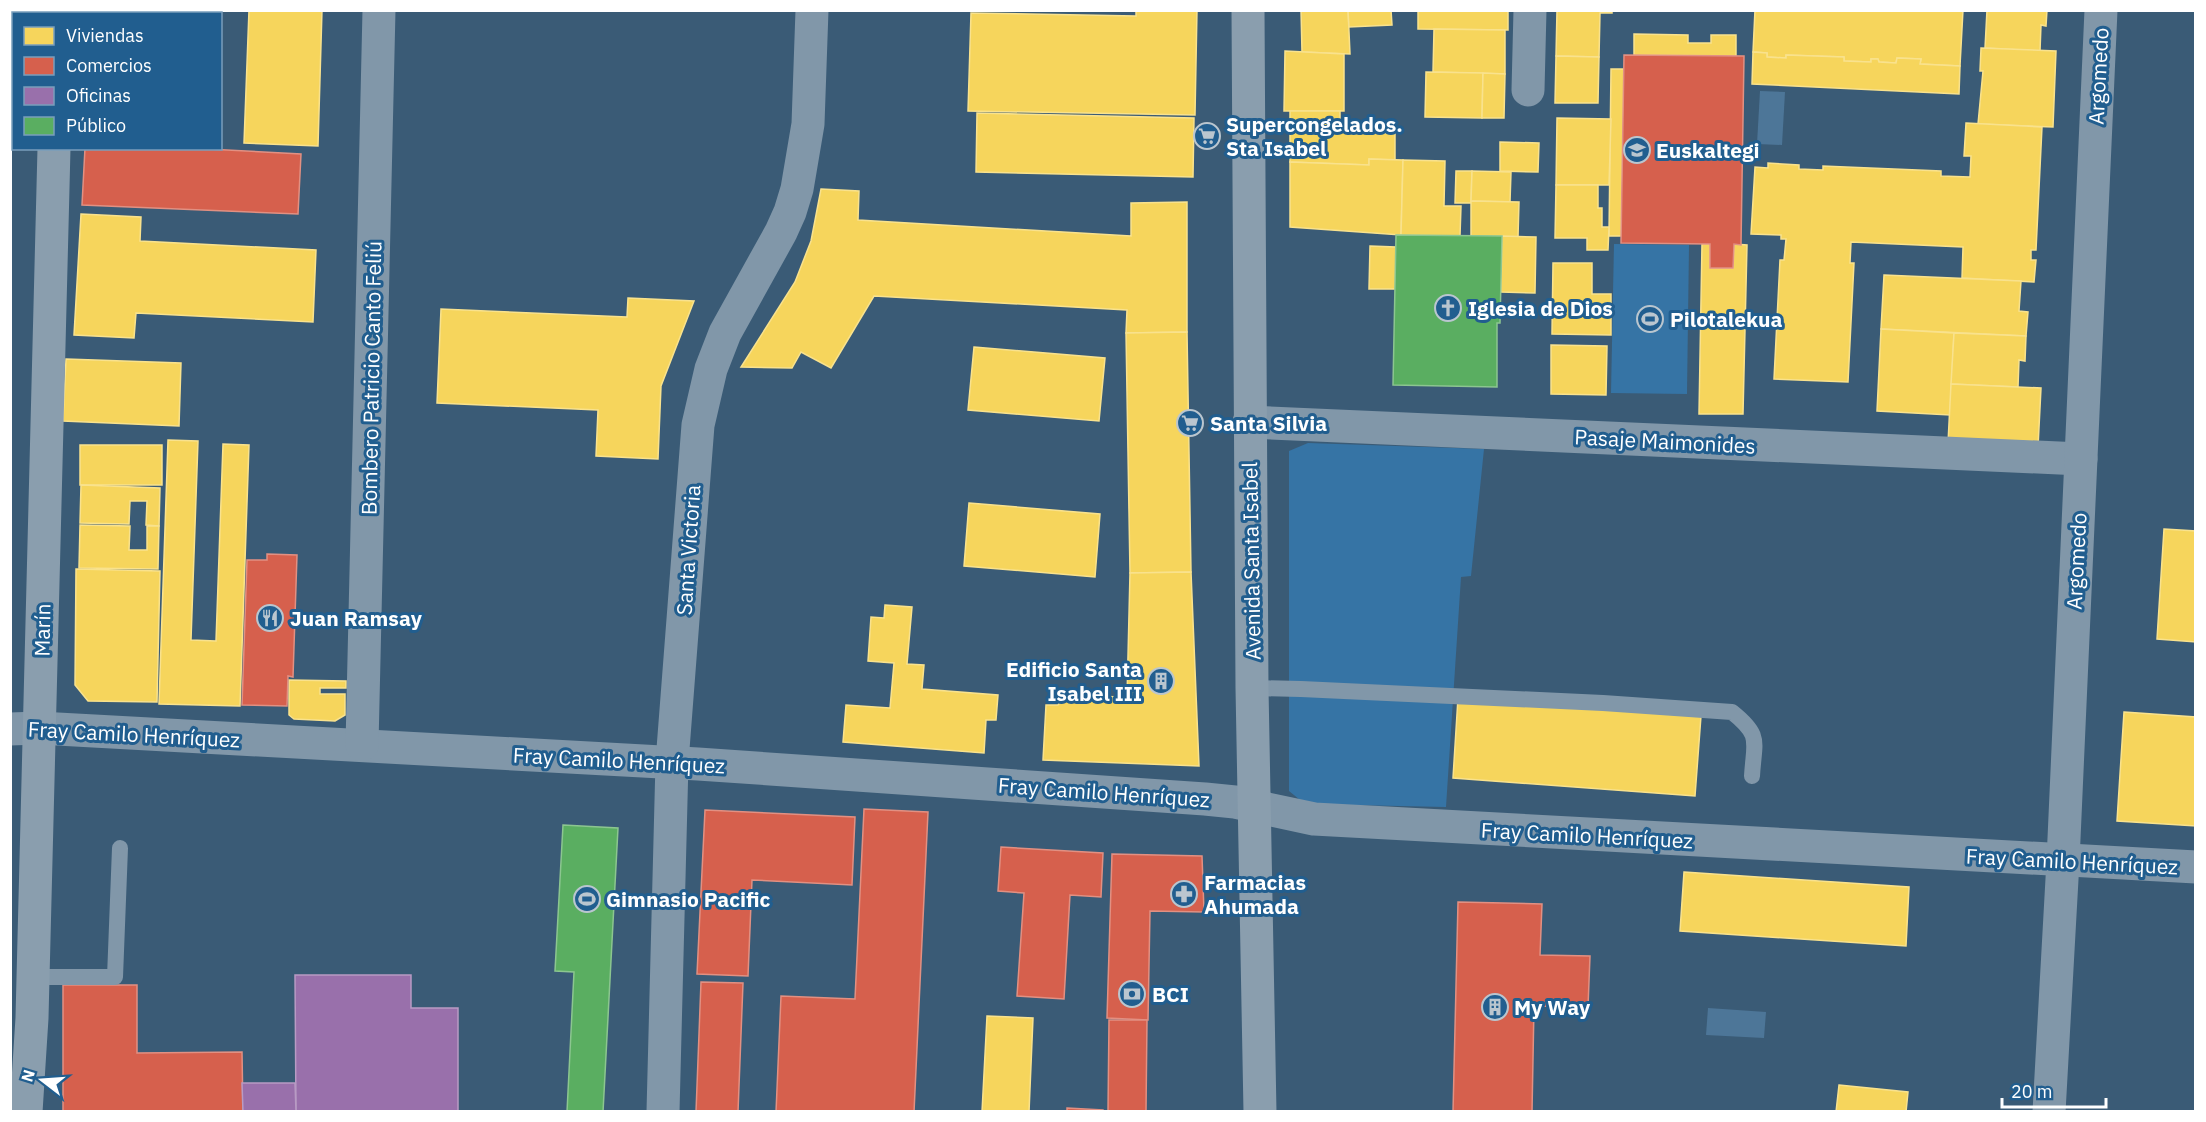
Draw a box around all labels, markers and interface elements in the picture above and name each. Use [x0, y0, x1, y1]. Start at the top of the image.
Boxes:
legend [12, 12, 222, 150]
text: Viviendas [66, 24, 144, 47]
street label: Argomedo [2081, 27, 2115, 125]
text: Comercios [66, 54, 152, 77]
text: Oficinas [66, 84, 131, 107]
place label: Supercongelados. Sta Isabel [1226, 110, 1403, 162]
text: Público [66, 114, 126, 137]
supermarket icon: Supercongelados. Sta Isabel [1192, 121, 1222, 151]
school or university icon: Euskaltegi [1622, 135, 1652, 165]
place label: Euskaltegi [1656, 136, 1760, 164]
street label: Bombero Patricio Canto Feliú [355, 241, 387, 515]
church icon: Iglesia de Dios [1433, 293, 1463, 323]
place label: Iglesia de Dios [1468, 294, 1613, 322]
sports icon: Pilotalekua [1635, 304, 1665, 334]
place label: Pilotalekua [1670, 305, 1782, 333]
supermarket icon: Santa Silvia [1175, 408, 1205, 438]
place label: Santa Silvia [1210, 409, 1327, 437]
street label: Pasaje Maimonides [1574, 422, 1756, 460]
street label: Avenida Santa Isabel [1235, 461, 1267, 660]
street label: Santa Victoria [669, 484, 707, 616]
street label: Argomedo [2059, 512, 2093, 610]
street label: Marín [28, 603, 56, 657]
restaurant icon: Juan Ramsay [255, 603, 285, 633]
place label: Juan Ramsay [290, 604, 423, 632]
place label: Edificio Santa Isabel III [1006, 655, 1142, 707]
building icon: Edificio Santa Isabel III [1146, 666, 1176, 696]
street label: Fray Camilo Henríquez [27, 714, 241, 754]
street label: Fray Camilo Henríquez [512, 740, 726, 780]
street label: Fray Camilo Henríquez [997, 771, 1211, 813]
street label: Fray Camilo Henríquez [1480, 815, 1694, 855]
street label: Fray Camilo Henríquez [1965, 841, 2179, 881]
place label: Farmacias Ahumada [1204, 868, 1306, 920]
pharmacy icon: Farmacias Ahumada [1169, 879, 1199, 909]
sports icon: Gimnasio Pacific [572, 884, 602, 914]
place label: Gimnasio Pacific [606, 885, 771, 913]
bank icon: BCI [1117, 979, 1147, 1009]
place label: BCI [1152, 980, 1189, 1008]
building icon: My Way [1480, 992, 1510, 1022]
place label: My Way [1514, 993, 1591, 1021]
north arrow [12, 1050, 72, 1110]
text: N [16, 1067, 39, 1084]
scale bar [2002, 1071, 2106, 1109]
text: 20 m [2011, 1080, 2053, 1103]

